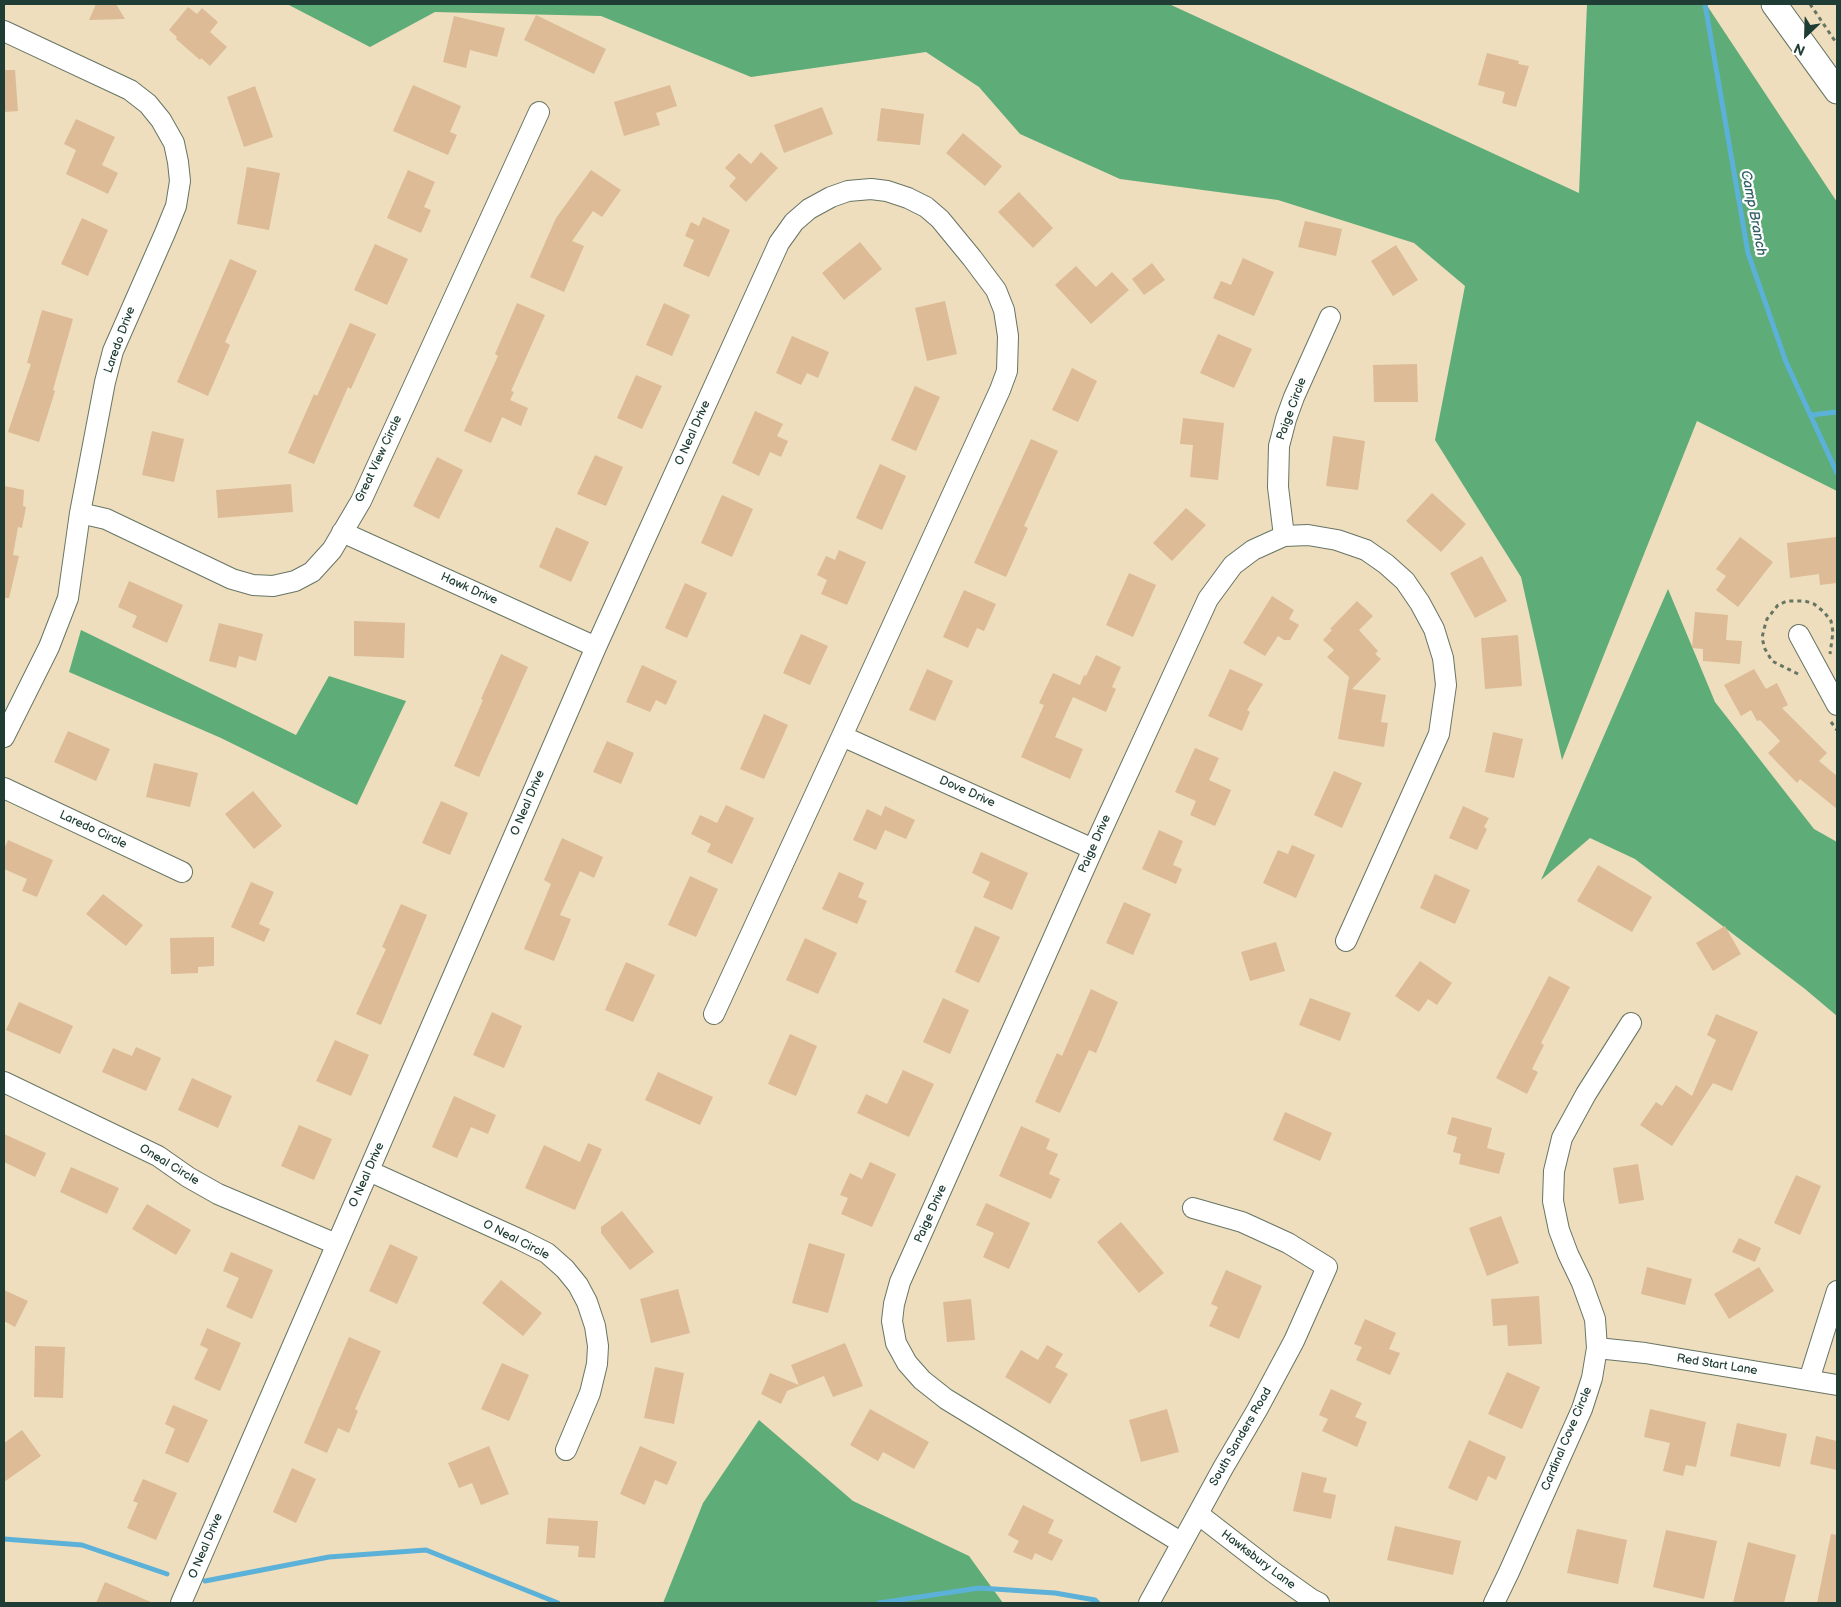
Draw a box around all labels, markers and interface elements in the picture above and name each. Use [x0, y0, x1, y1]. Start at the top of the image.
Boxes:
north arrow [1781, 10, 1831, 60]
text: N [1791, 39, 1808, 59]
water label: Camp Branch [1736, 169, 1770, 257]
street label: Laredo Drive [101, 305, 139, 375]
street label: Paige Circle [1274, 376, 1310, 442]
street label: O Neal Drive [672, 398, 714, 468]
street label: Great View Circle [353, 413, 405, 505]
street label: Hawk Drive [438, 570, 500, 608]
street label: O Neal Drive [508, 768, 548, 838]
street label: Dove Drive [937, 773, 997, 811]
street label: Laredo Circle [57, 808, 129, 852]
street label: Paige Drive [1076, 813, 1114, 875]
street label: O Neal Drive [346, 1140, 388, 1210]
street label: Oneal Circle [136, 1142, 202, 1188]
street label: Paige Drive [912, 1183, 950, 1245]
street label: O Neal Circle [480, 1217, 552, 1263]
street label: Red Start Lane [1676, 1351, 1758, 1379]
street label: South Sanders Road [1207, 1385, 1275, 1489]
street label: Cardinal Cove Circle [1539, 1385, 1595, 1493]
street label: O Neal Drive [186, 1511, 226, 1581]
street label: Hawksbury Lane [1218, 1527, 1298, 1593]

